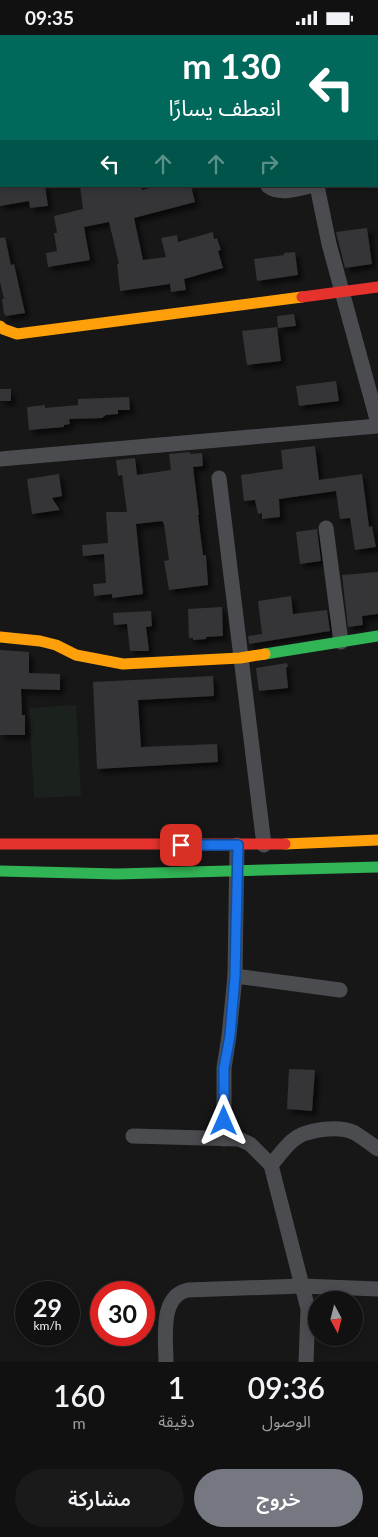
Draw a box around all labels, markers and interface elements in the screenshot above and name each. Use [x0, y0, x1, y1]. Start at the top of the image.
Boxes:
text: 09:35 [25, 6, 74, 29]
text: 130 m [182, 44, 281, 86]
icon: left [299, 55, 364, 120]
text: انعطف يسارًا [169, 94, 281, 121]
icon: left [96, 150, 124, 178]
icon: ahead [149, 150, 177, 178]
icon: ahead [202, 150, 230, 178]
icon: right [255, 150, 283, 178]
pin [160, 824, 202, 866]
icon: arrive [167, 831, 195, 859]
position arrow [197, 1094, 249, 1146]
speed limit sign: 30 [90, 1281, 155, 1346]
north arrow [308, 1291, 362, 1346]
map controls [308, 1291, 363, 1346]
text: 29 [33, 1292, 62, 1322]
text: km/h [33, 1318, 62, 1333]
text: 1 [168, 1369, 185, 1405]
text: 09:36 [248, 1369, 325, 1405]
text: 160 [53, 1377, 105, 1413]
text: دقيقة [158, 1411, 195, 1430]
text: الوصول [262, 1411, 311, 1430]
text: m [73, 1413, 86, 1432]
button: مشاركة [15, 1469, 184, 1527]
button: خروج [194, 1469, 363, 1527]

